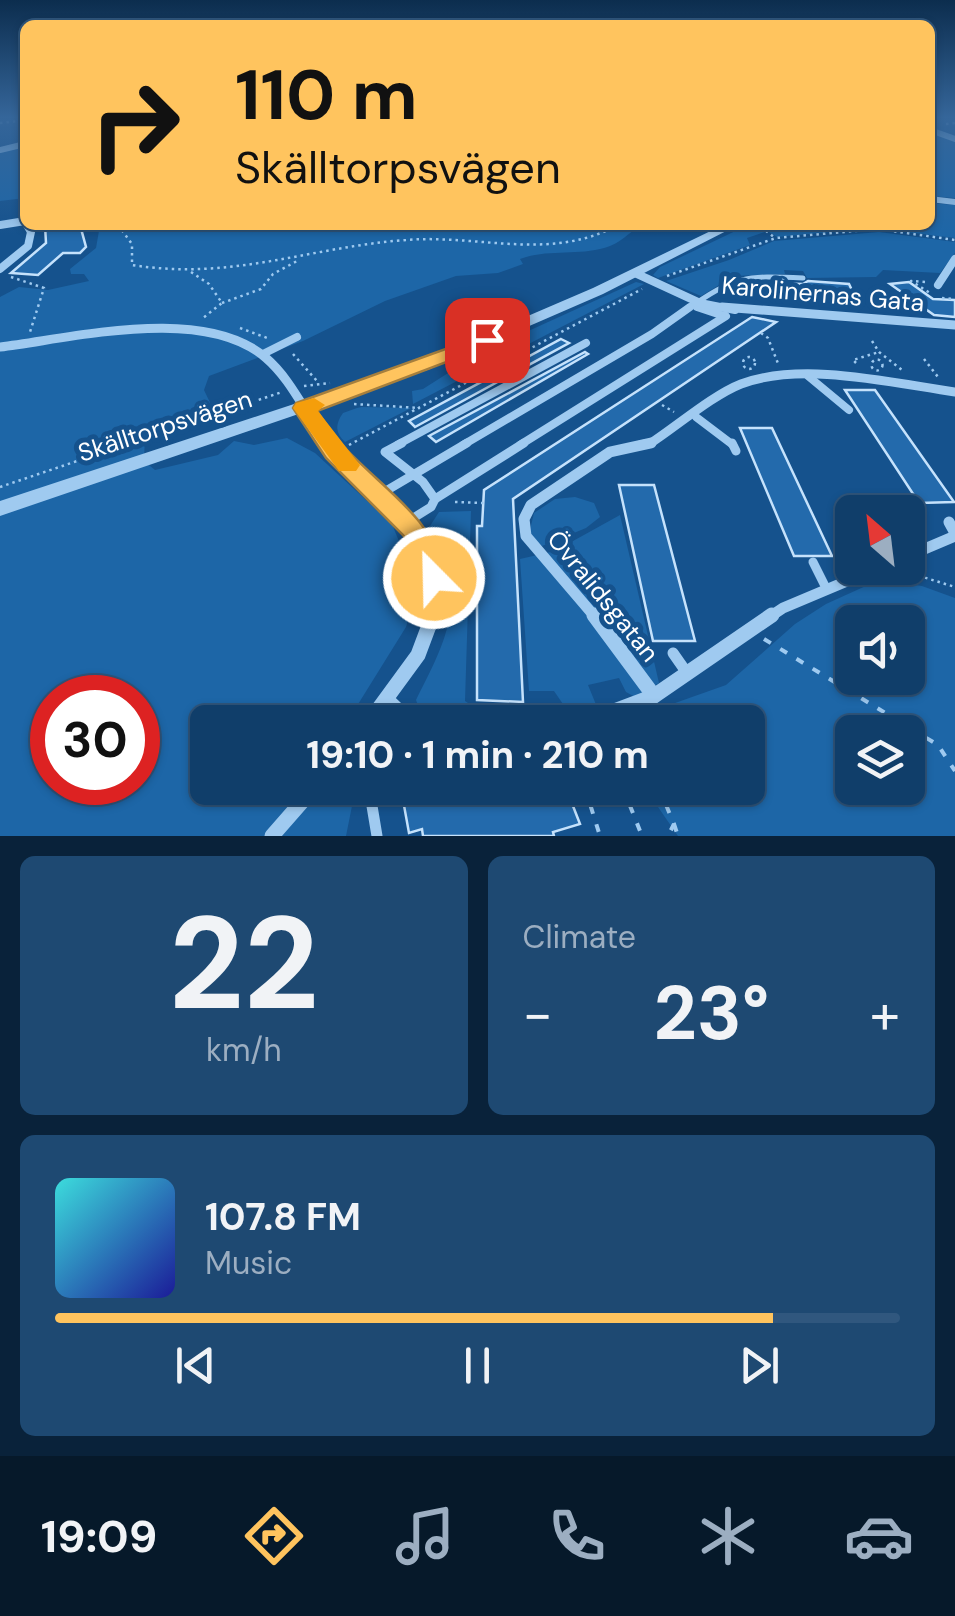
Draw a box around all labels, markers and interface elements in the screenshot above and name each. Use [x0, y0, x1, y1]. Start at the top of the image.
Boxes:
text: 110 m [235, 50, 418, 141]
icon: right [70, 60, 200, 190]
text: Skälltorpsvägen [235, 138, 561, 197]
street label: Karolinernas Gata [720, 269, 926, 319]
pin [445, 298, 530, 383]
icon: arrive [460, 313, 515, 368]
street label: Skälltorpsvägen [74, 382, 256, 470]
north arrow [835, 495, 925, 585]
map controls [835, 495, 925, 805]
street label: Övralidsgatan [540, 523, 666, 669]
position arrow [382, 526, 486, 630]
button: sound [835, 605, 925, 695]
speed limit sign: 30 [30, 675, 160, 805]
button: layers [835, 715, 925, 805]
text: 19:10 · 1 min · 210 m [306, 730, 649, 780]
text: 22 [169, 879, 319, 1048]
text: Climate [523, 916, 636, 958]
text: 23° [653, 965, 769, 1062]
text: − [523, 978, 553, 1050]
text: + [870, 978, 900, 1050]
text: km/h [206, 1029, 282, 1071]
text: 107.8 FM [205, 1192, 361, 1242]
text: Music [205, 1242, 292, 1284]
icon: previous [168, 1338, 223, 1393]
icon: pause [450, 1338, 505, 1393]
icon: next [732, 1338, 787, 1393]
icon: directions [239, 1501, 309, 1571]
icon: music [390, 1501, 460, 1571]
icon: phone [542, 1501, 612, 1571]
icon: climate [693, 1501, 763, 1571]
icon: car [844, 1501, 914, 1571]
text: 19:09 [41, 1507, 157, 1566]

